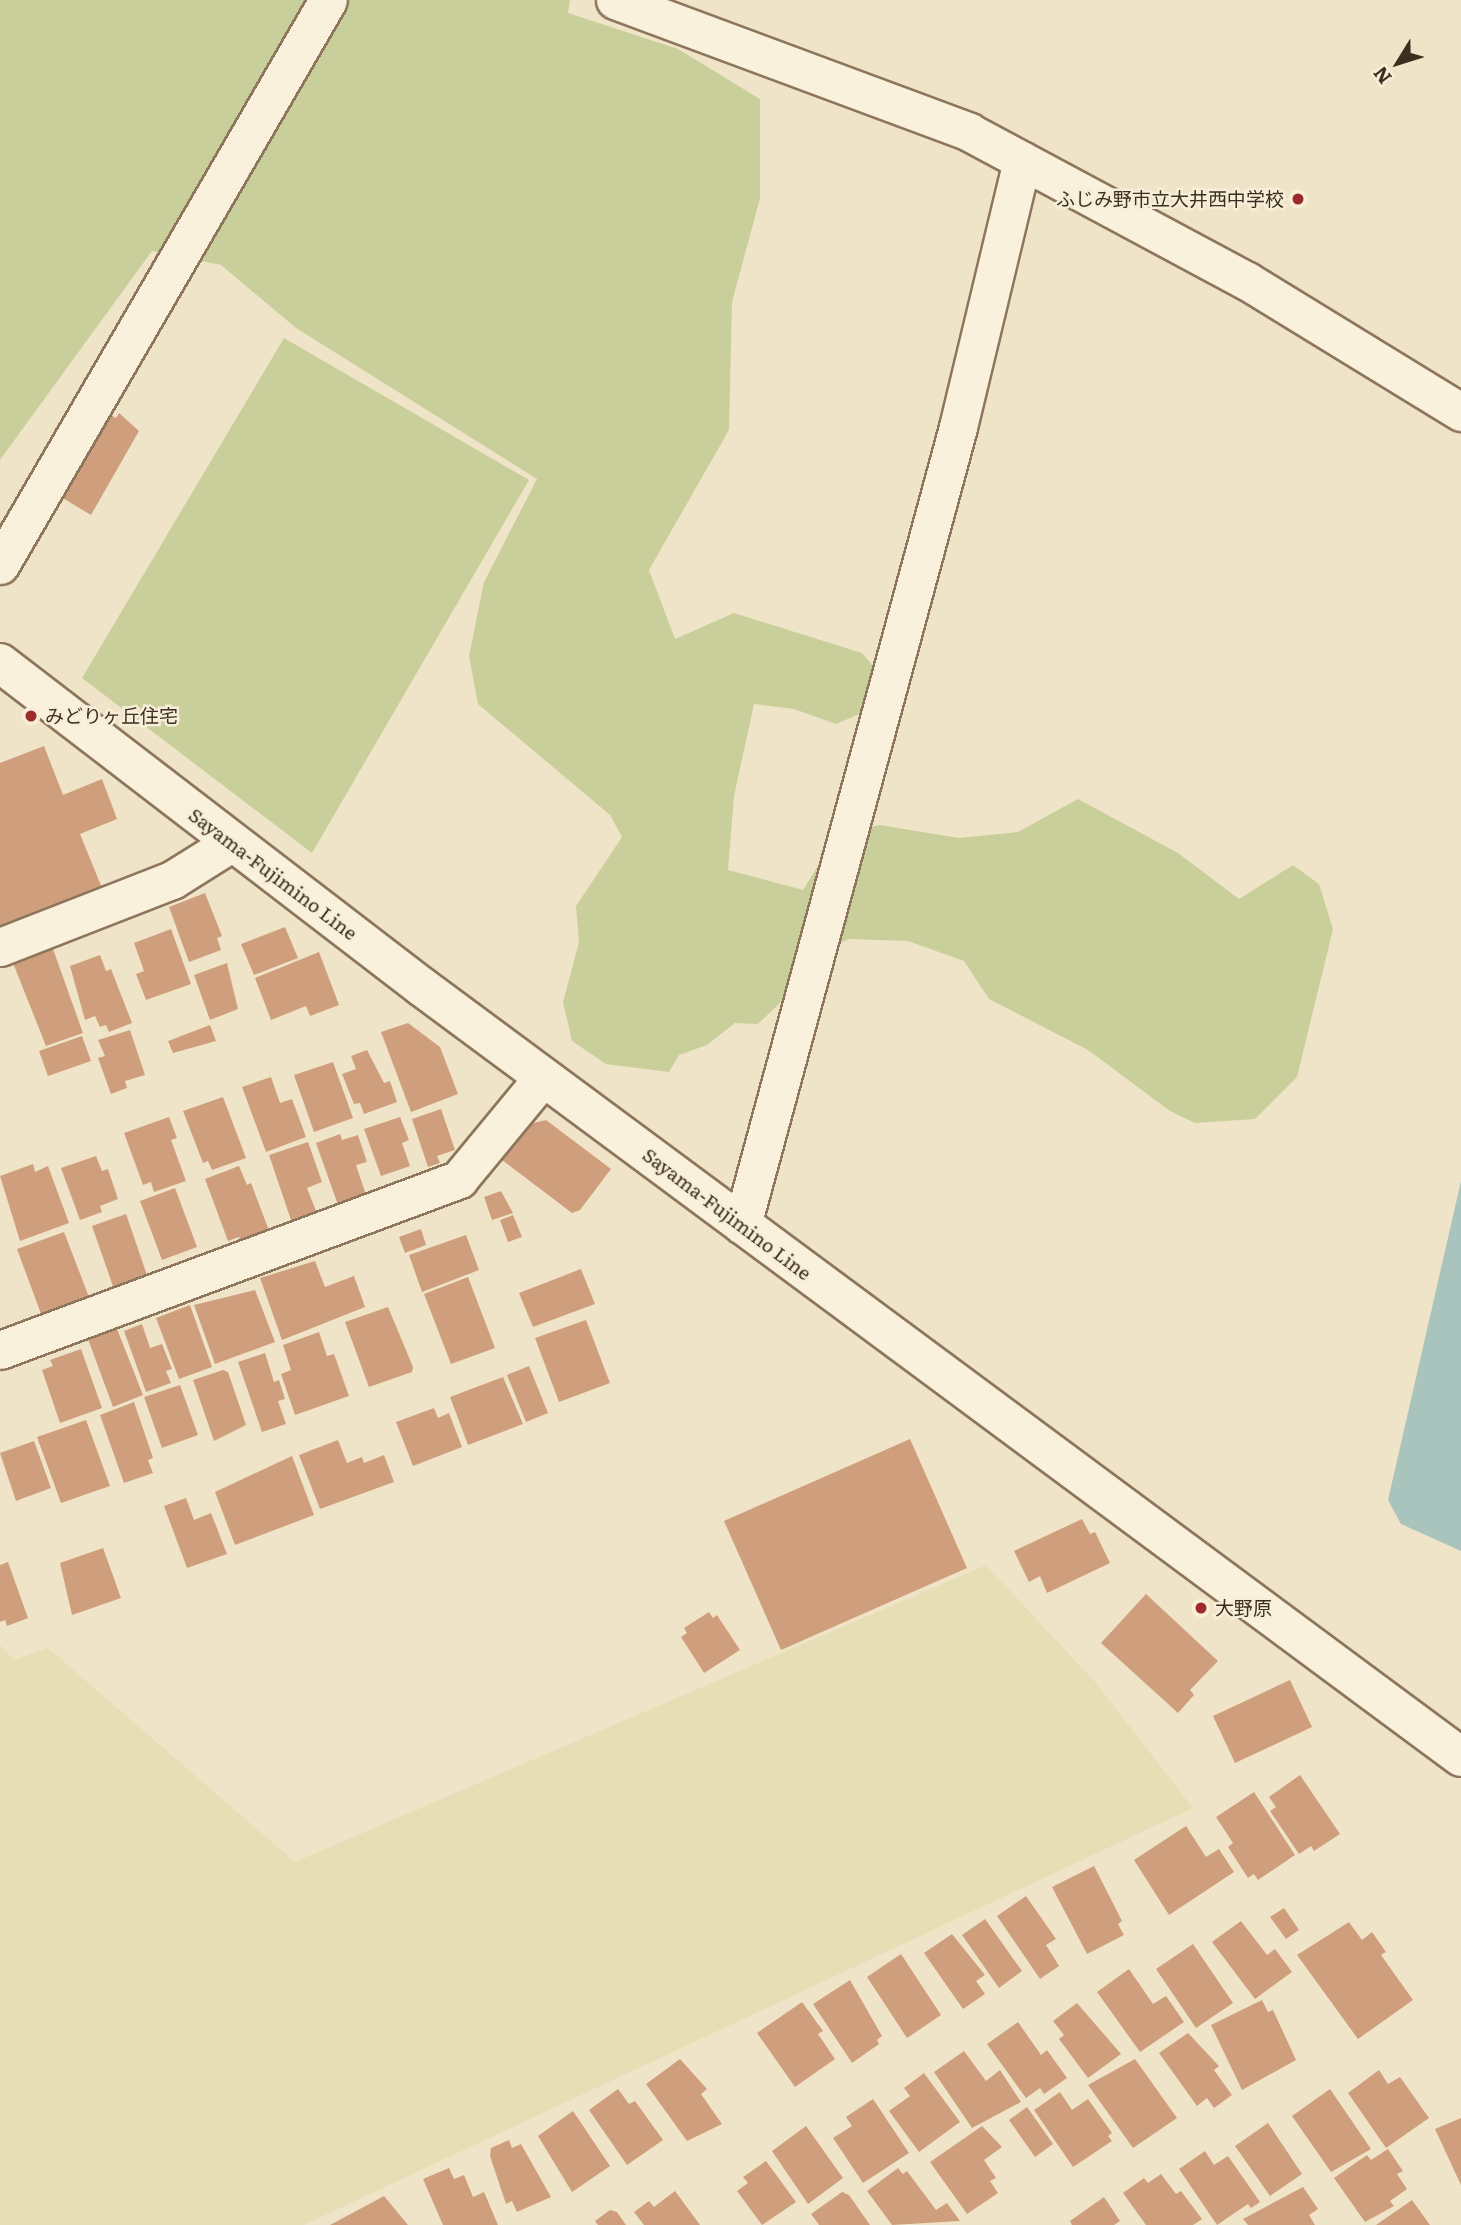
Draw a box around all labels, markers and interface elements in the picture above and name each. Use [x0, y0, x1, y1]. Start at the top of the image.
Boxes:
north arrow [1363, 28, 1433, 98]
text: N [1366, 61, 1397, 91]
place label: ふじみ野市立大井西中学校 [1056, 188, 1284, 210]
marker: ふじみ野市立大井西中学校 [1290, 191, 1306, 207]
place label: みどりヶ丘住宅 [45, 705, 178, 727]
marker: みどりヶ丘住宅 [23, 708, 39, 724]
street label: Sayama-Fujimino Line [184, 803, 362, 945]
street label: Sayama-Fujimino Line [638, 1143, 816, 1285]
place label: 大野原 [1215, 1597, 1272, 1619]
marker: 大野原 [1193, 1600, 1209, 1616]

